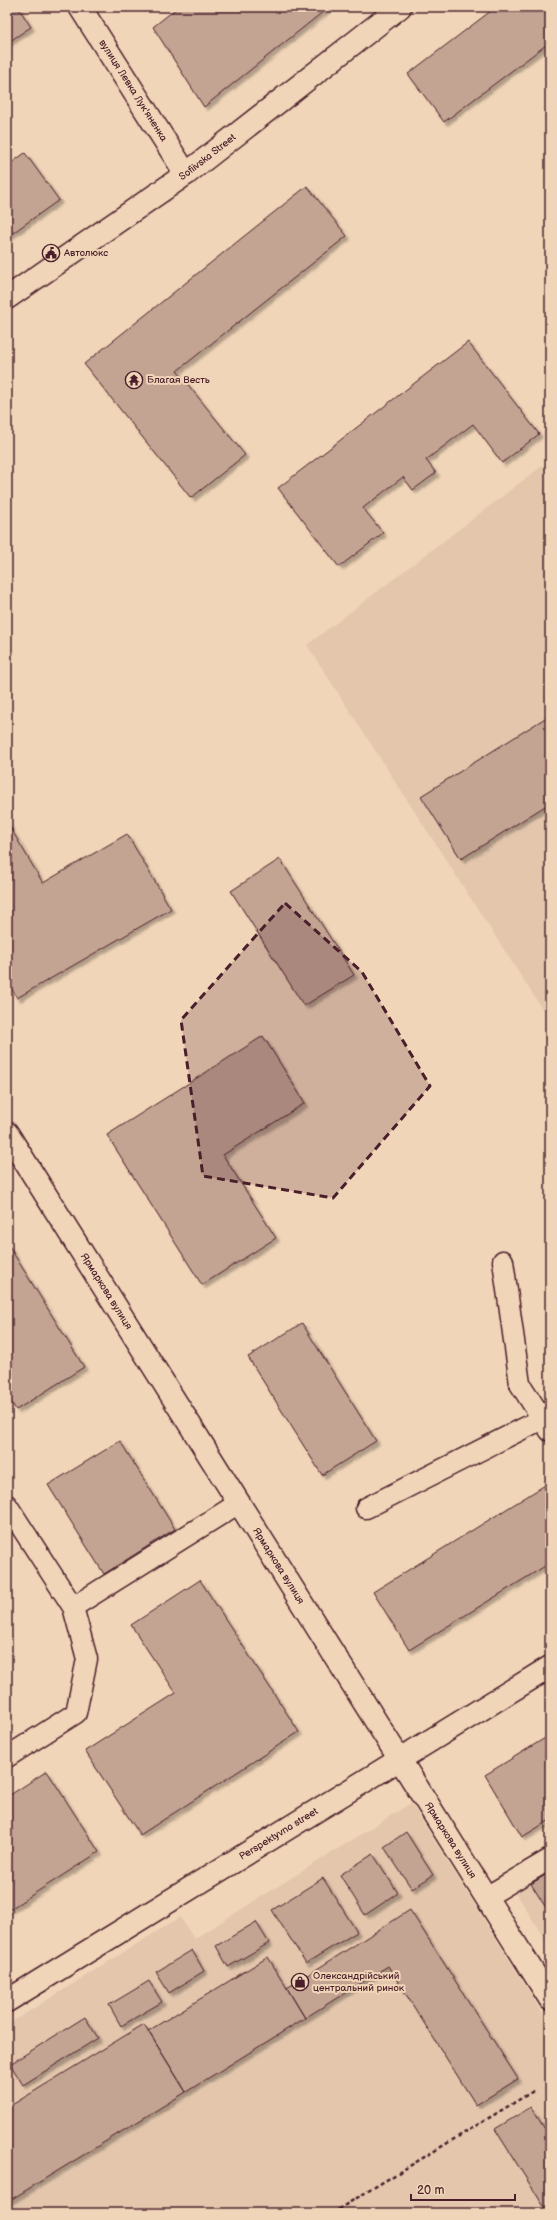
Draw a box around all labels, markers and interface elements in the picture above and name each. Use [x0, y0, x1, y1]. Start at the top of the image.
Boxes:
street label: вулиця Левка Лук'яненка [96, 37, 170, 144]
street label: Sofiivska Street [177, 131, 238, 183]
public building icon: Автолюкс [41, 243, 61, 263]
place label: Автолюкс [63, 247, 108, 259]
temple icon: Благая Весть [124, 370, 144, 390]
place label: Благая Весть [147, 374, 210, 386]
street label: Ярмаркова вулиця [78, 1251, 135, 1332]
street label: Ярмаркова вулиця [250, 1526, 307, 1607]
street label: Ярмаркова вулиця [422, 1800, 479, 1881]
street label: Perspektyvna street [237, 1805, 320, 1863]
place label: Олександрійський центральний ринок [313, 1970, 405, 1994]
shop icon: Олександрійський центральний ринок [290, 1972, 310, 1992]
scale bar [411, 2176, 515, 2202]
text: 20 m [417, 2183, 444, 2198]

